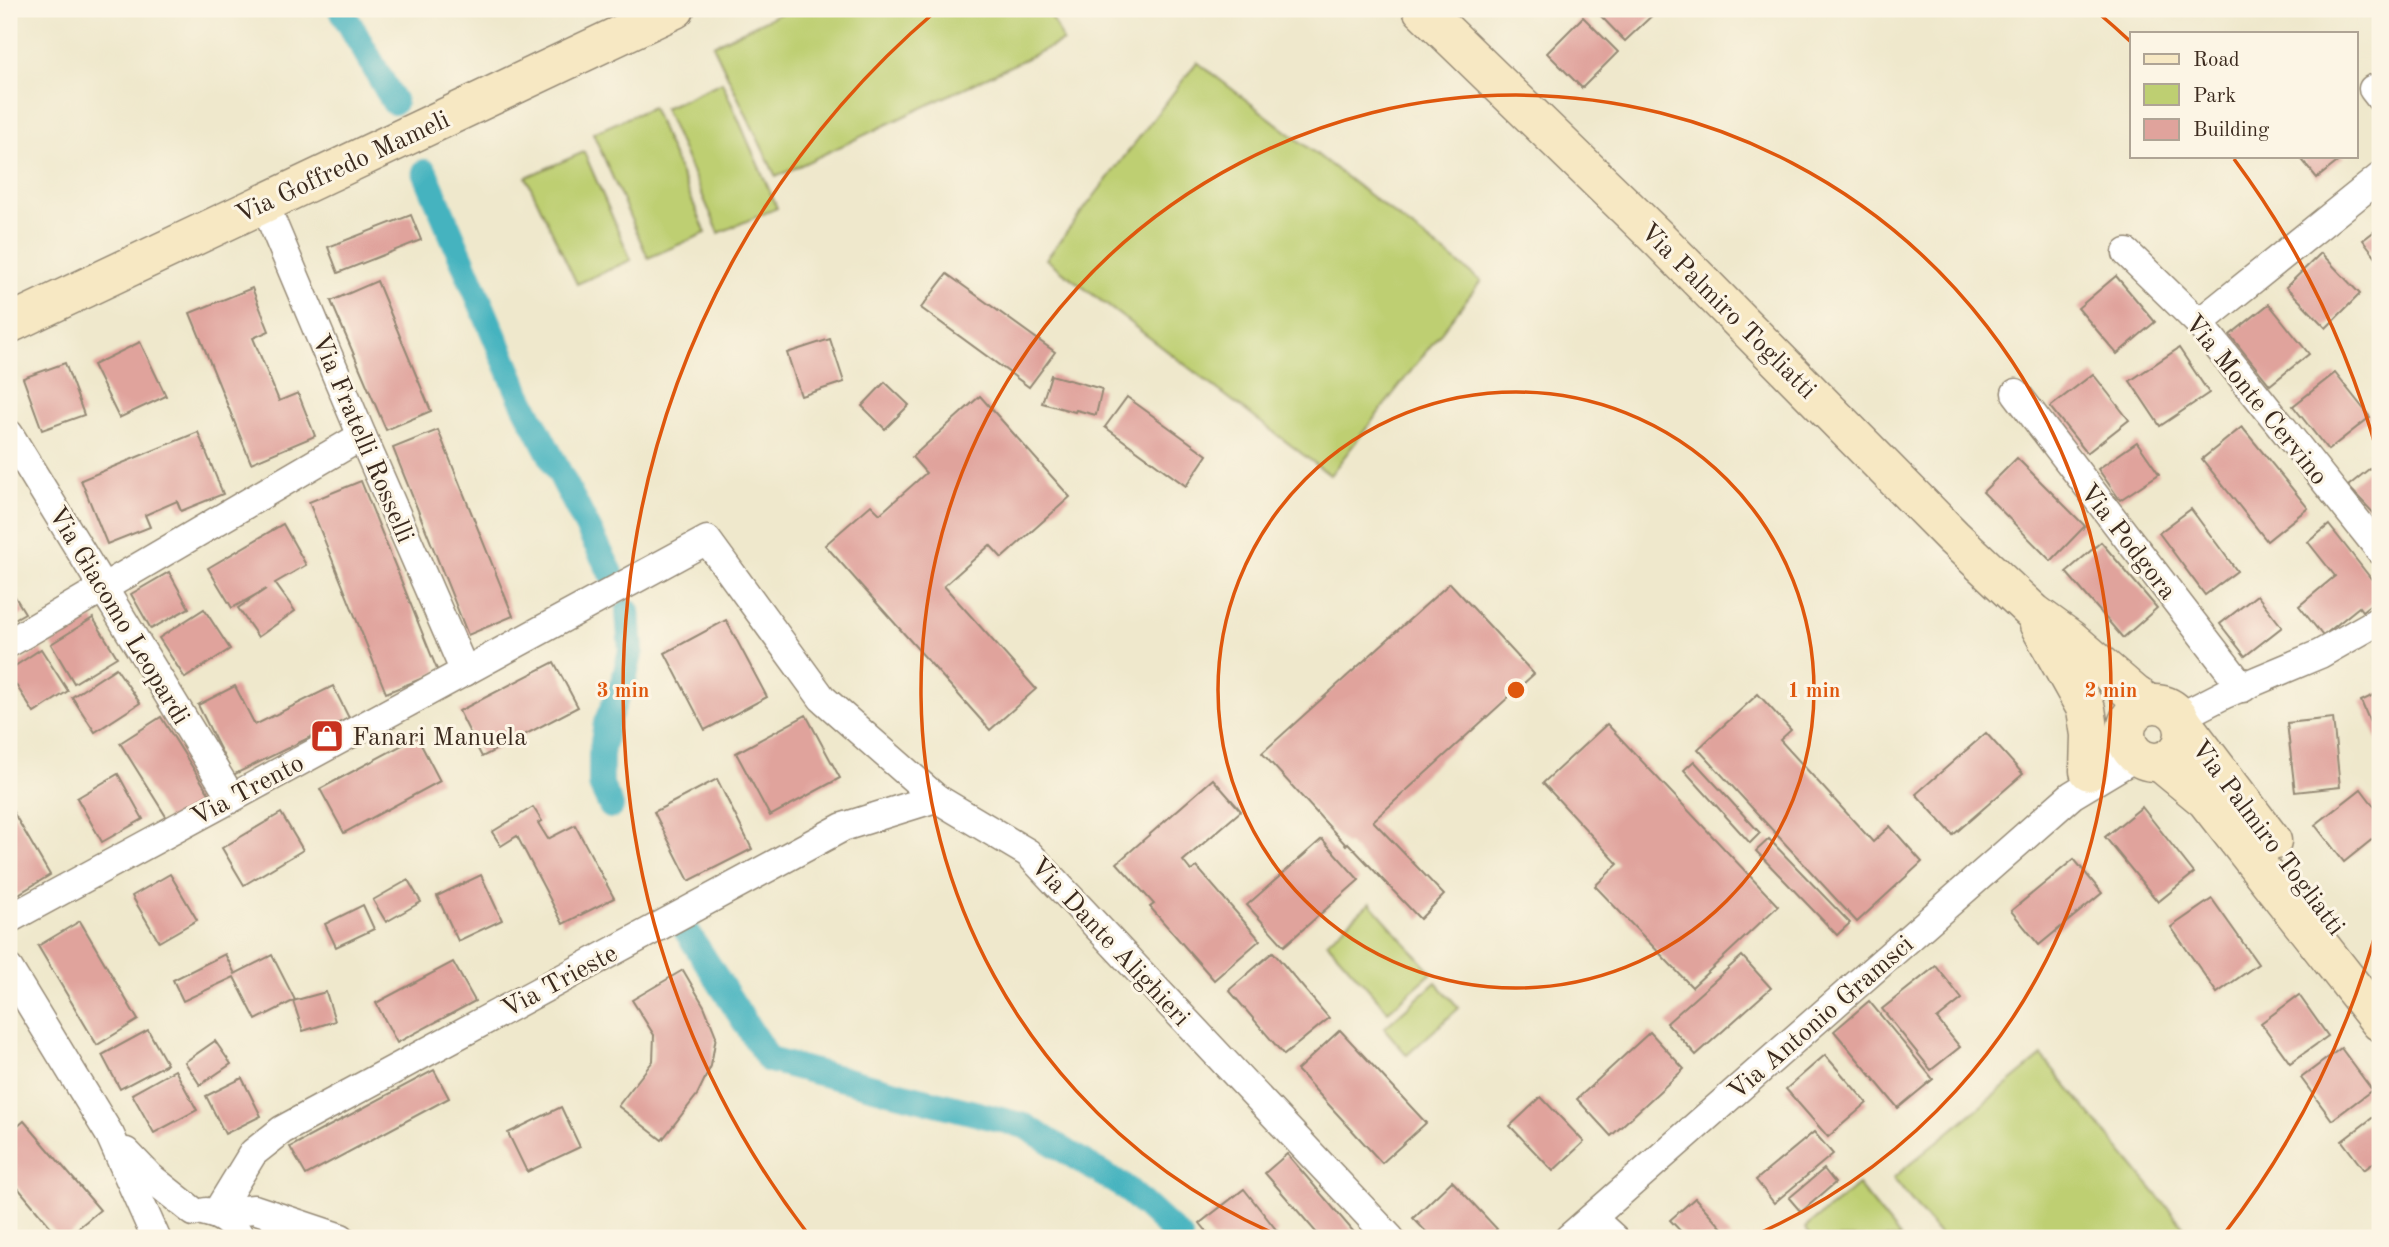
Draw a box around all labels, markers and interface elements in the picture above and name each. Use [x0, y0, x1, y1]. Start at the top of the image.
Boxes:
legend [2130, 32, 2358, 158]
text: Road [2193, 50, 2240, 71]
text: Park [2193, 86, 2236, 107]
street label: Via Goffredo Mameli [232, 107, 454, 229]
text: Building [2193, 120, 2270, 141]
street label: Via Palmiro Togliatti [1635, 218, 1821, 404]
street label: Via Monte Cervino [2179, 310, 2332, 490]
street label: Via Fratelli Rosselli [306, 331, 418, 547]
street label: Via Podgora [2074, 479, 2181, 605]
street label: Via Giacomo Leopardi [43, 502, 194, 730]
centre of rings [1504, 678, 1528, 702]
text: 3 min [597, 681, 649, 702]
text: 1 min [1788, 681, 1840, 702]
text: 2 min [2085, 681, 2137, 702]
shop icon: Fanari Manuela [308, 717, 346, 755]
place label: Fanari Manuela [352, 725, 527, 751]
street label: Via Palmiro Togliatti [2186, 736, 2349, 941]
street label: Via Trento [187, 750, 308, 831]
street label: Via Dante Alighieri [1025, 853, 1194, 1032]
street label: Via Antonio Gramsci [1724, 931, 1919, 1106]
street label: Via Trieste [498, 941, 622, 1023]

